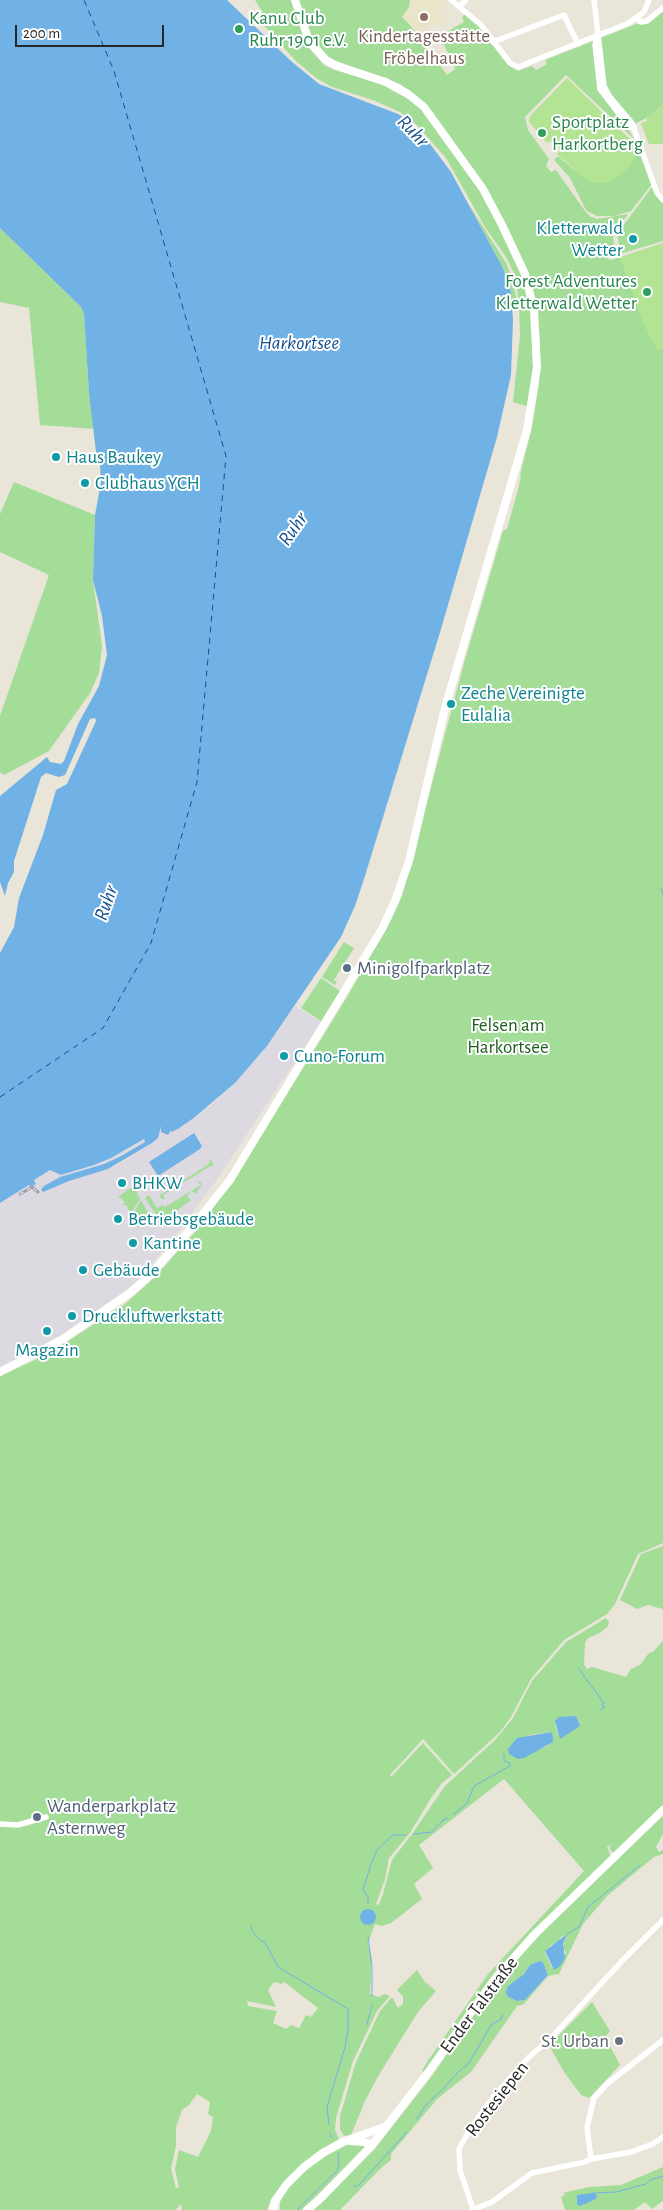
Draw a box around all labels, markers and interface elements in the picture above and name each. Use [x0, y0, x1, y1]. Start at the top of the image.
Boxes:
place label: Kanu Club Ruhr 1901 e.V. [249, 7, 347, 51]
marker: Kindertagesstätte Fröbelhaus [418, 11, 430, 23]
scale bar [18, 15, 166, 47]
marker: Kanu Club Ruhr 1901 e.V. [233, 23, 245, 35]
place label: Kindertagesstätte Fröbelhaus [358, 25, 490, 69]
text: 200 m [23, 26, 60, 41]
water label: Ruhr [392, 110, 434, 152]
place label: Sportplatz Harkortberg [552, 111, 643, 155]
marker: Sportplatz Harkortberg [536, 127, 548, 139]
place label: Kletterwald Wetter [536, 217, 623, 261]
marker: Kletterwald Wetter [627, 233, 639, 245]
place label: Forest Adventures Kletterwald Wetter [496, 270, 637, 314]
marker: Forest Adventures Kletterwald Wetter [641, 286, 653, 298]
water label: Harkortsee [259, 331, 339, 355]
place label: Haus Baukey [66, 446, 161, 468]
marker: Haus Baukey [50, 451, 62, 463]
place label: Clubhaus YCH [95, 472, 200, 494]
marker: Clubhaus YCH [79, 477, 91, 489]
water label: Ruhr [273, 508, 313, 550]
place label: Zeche Vereinigte Eulalia [461, 682, 585, 726]
marker: Zeche Vereinigte Eulalia [445, 698, 457, 710]
water label: Ruhr [89, 882, 123, 924]
place label: Minigolfparkplatz [357, 957, 490, 979]
marker: Minigolfparkplatz [341, 962, 353, 974]
park label: Felsen am Harkortsee [467, 1014, 549, 1058]
place label: Cuno-Forum [294, 1045, 385, 1067]
marker: Cuno-Forum [278, 1050, 290, 1062]
place label: BHKW [132, 1172, 183, 1194]
marker: BHKW [116, 1177, 128, 1189]
place label: Betriebsgebäude [128, 1208, 254, 1230]
marker: Betriebsgebäude [112, 1213, 124, 1225]
place label: Kantine [143, 1232, 201, 1254]
marker: Kantine [127, 1237, 139, 1249]
place label: Gebäude [93, 1259, 160, 1281]
marker: Gebäude [77, 1264, 89, 1276]
place label: Druckluftwerkstatt [82, 1305, 222, 1327]
marker: Druckluftwerkstatt [66, 1310, 78, 1322]
marker: Magazin [41, 1325, 53, 1337]
place label: Magazin [15, 1339, 79, 1361]
place label: Wanderparkplatz Asternweg [47, 1795, 176, 1839]
marker: Wanderparkplatz Asternweg [31, 1811, 43, 1823]
street label: Ender Talstraße [435, 1952, 523, 2058]
place label: St. Urban [541, 2030, 609, 2052]
marker: St. Urban [613, 2035, 625, 2047]
street label: Rostesiepen [460, 2057, 534, 2141]

